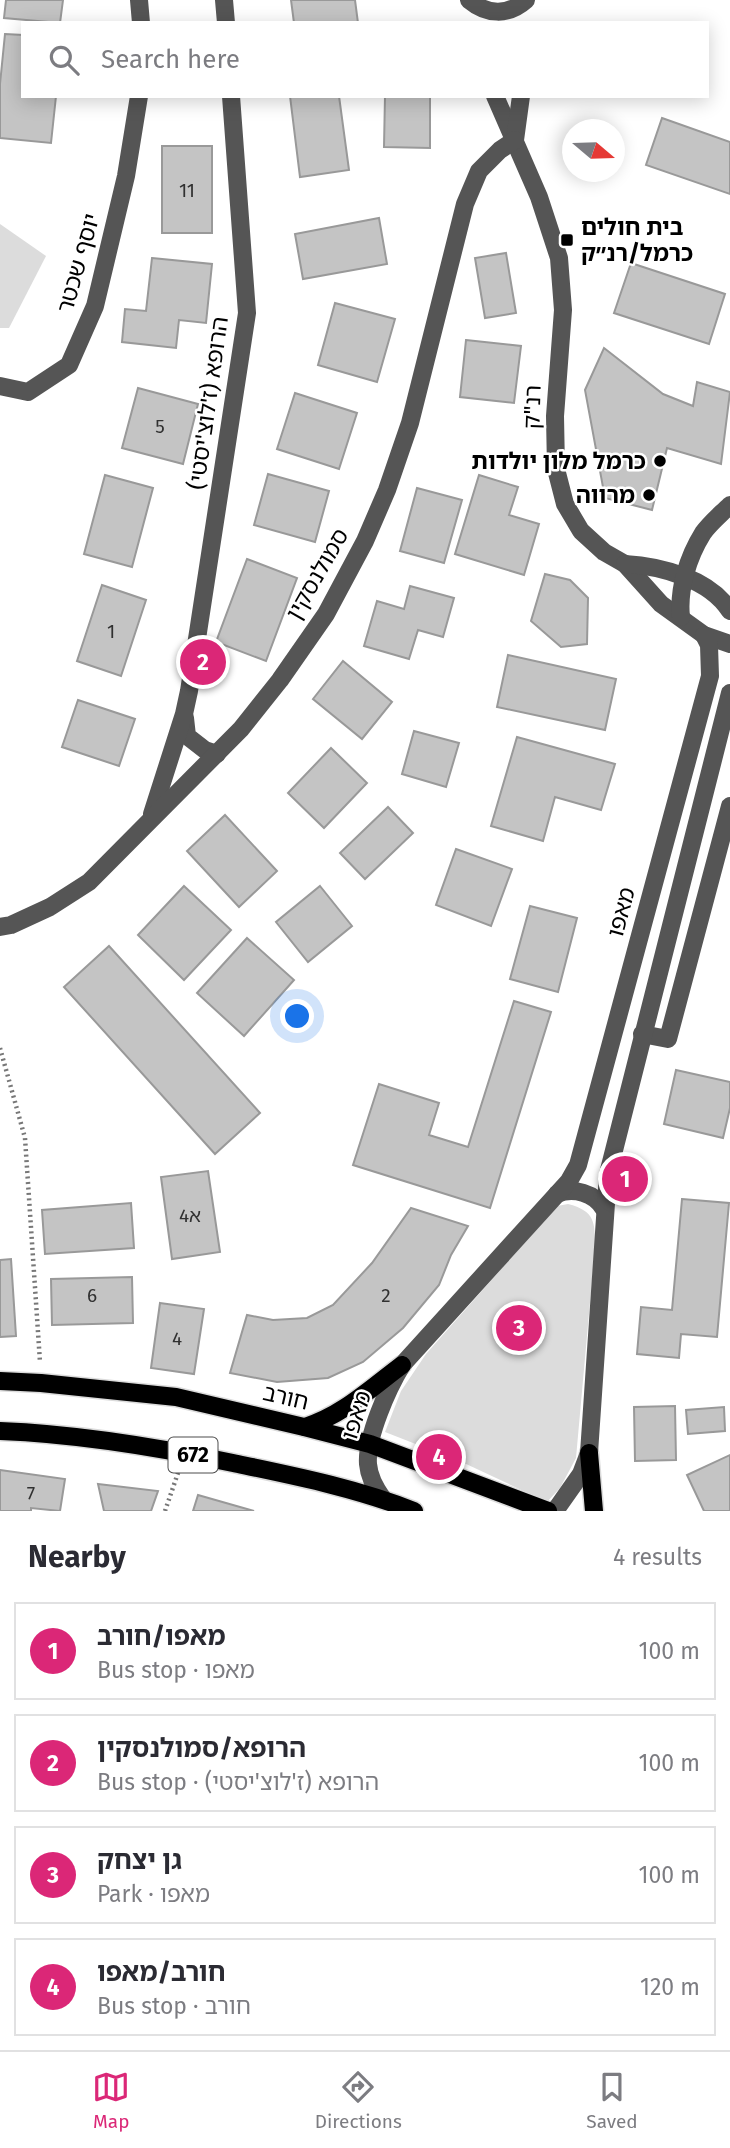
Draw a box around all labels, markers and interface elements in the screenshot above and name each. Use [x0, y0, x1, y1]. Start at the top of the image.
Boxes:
search box [21, 21, 709, 98]
icon: search [45, 41, 83, 79]
text: Search here [101, 44, 240, 75]
north arrow [562, 119, 625, 182]
house number: 11 [179, 179, 195, 202]
street label: יוסף שכטר [50, 210, 106, 316]
place label: בית חולים כרמל/רנ״ק [581, 213, 693, 267]
marker: בית חולים כרמל/רנ״ק [559, 232, 575, 248]
street label: הרופא (ז'לוצ'יסטי) [182, 315, 234, 491]
street label: רנ"ק [517, 384, 547, 430]
house number: 5 [155, 415, 165, 438]
place label: כרמל מלון יולדות [471, 447, 646, 475]
marker: כרמל מלון יולדות [652, 453, 668, 469]
place label: מרווה [576, 481, 635, 509]
marker: מרווה [641, 487, 657, 503]
street label: סמולנסקין [280, 523, 354, 625]
house number: 1 [107, 620, 115, 643]
pin: 2 [180, 636, 226, 688]
street label: מאפו [601, 884, 641, 940]
your location [280, 999, 314, 1033]
pin: 1 [602, 1153, 648, 1205]
house number: 4א [179, 1204, 201, 1227]
house number: 6 [87, 1284, 97, 1307]
house number: 2 [381, 1284, 391, 1307]
pin: 3 [496, 1302, 542, 1354]
house number: 4 [172, 1327, 182, 1350]
street label: חורב [260, 1378, 312, 1416]
street label: מאפו [335, 1387, 377, 1443]
pin: 4 [416, 1431, 462, 1483]
road number: 672 [168, 1438, 218, 1472]
house number: 7 [27, 1482, 35, 1505]
text: Nearby [28, 1539, 126, 1575]
text: 4 results [613, 1543, 702, 1571]
text: מאפו/חורב [97, 1621, 226, 1652]
text: 1 [48, 1637, 58, 1665]
text: 100 m [639, 1637, 700, 1665]
text: Bus stop · מאפו [97, 1656, 255, 1684]
text: הרופא/סמולנסקין [97, 1733, 306, 1764]
text: 2 [47, 1749, 59, 1777]
text: 100 m [639, 1749, 700, 1777]
text: Bus stop · הרופא (ז'לוצ'יסטי) [97, 1768, 379, 1796]
text: גן יצחק [97, 1845, 182, 1876]
text: 3 [47, 1861, 59, 1889]
text: 100 m [639, 1861, 700, 1889]
text: Park · מאפו [97, 1880, 210, 1908]
text: חורב/מאפו [97, 1957, 226, 1988]
text: 4 [47, 1973, 60, 2001]
text: 120 m [640, 1973, 700, 2001]
text: Bus stop · חורב [97, 1992, 251, 2020]
tab: Map [92, 2068, 130, 2133]
tab: Directions [315, 2068, 402, 2133]
tab: Saved [586, 2068, 638, 2133]

